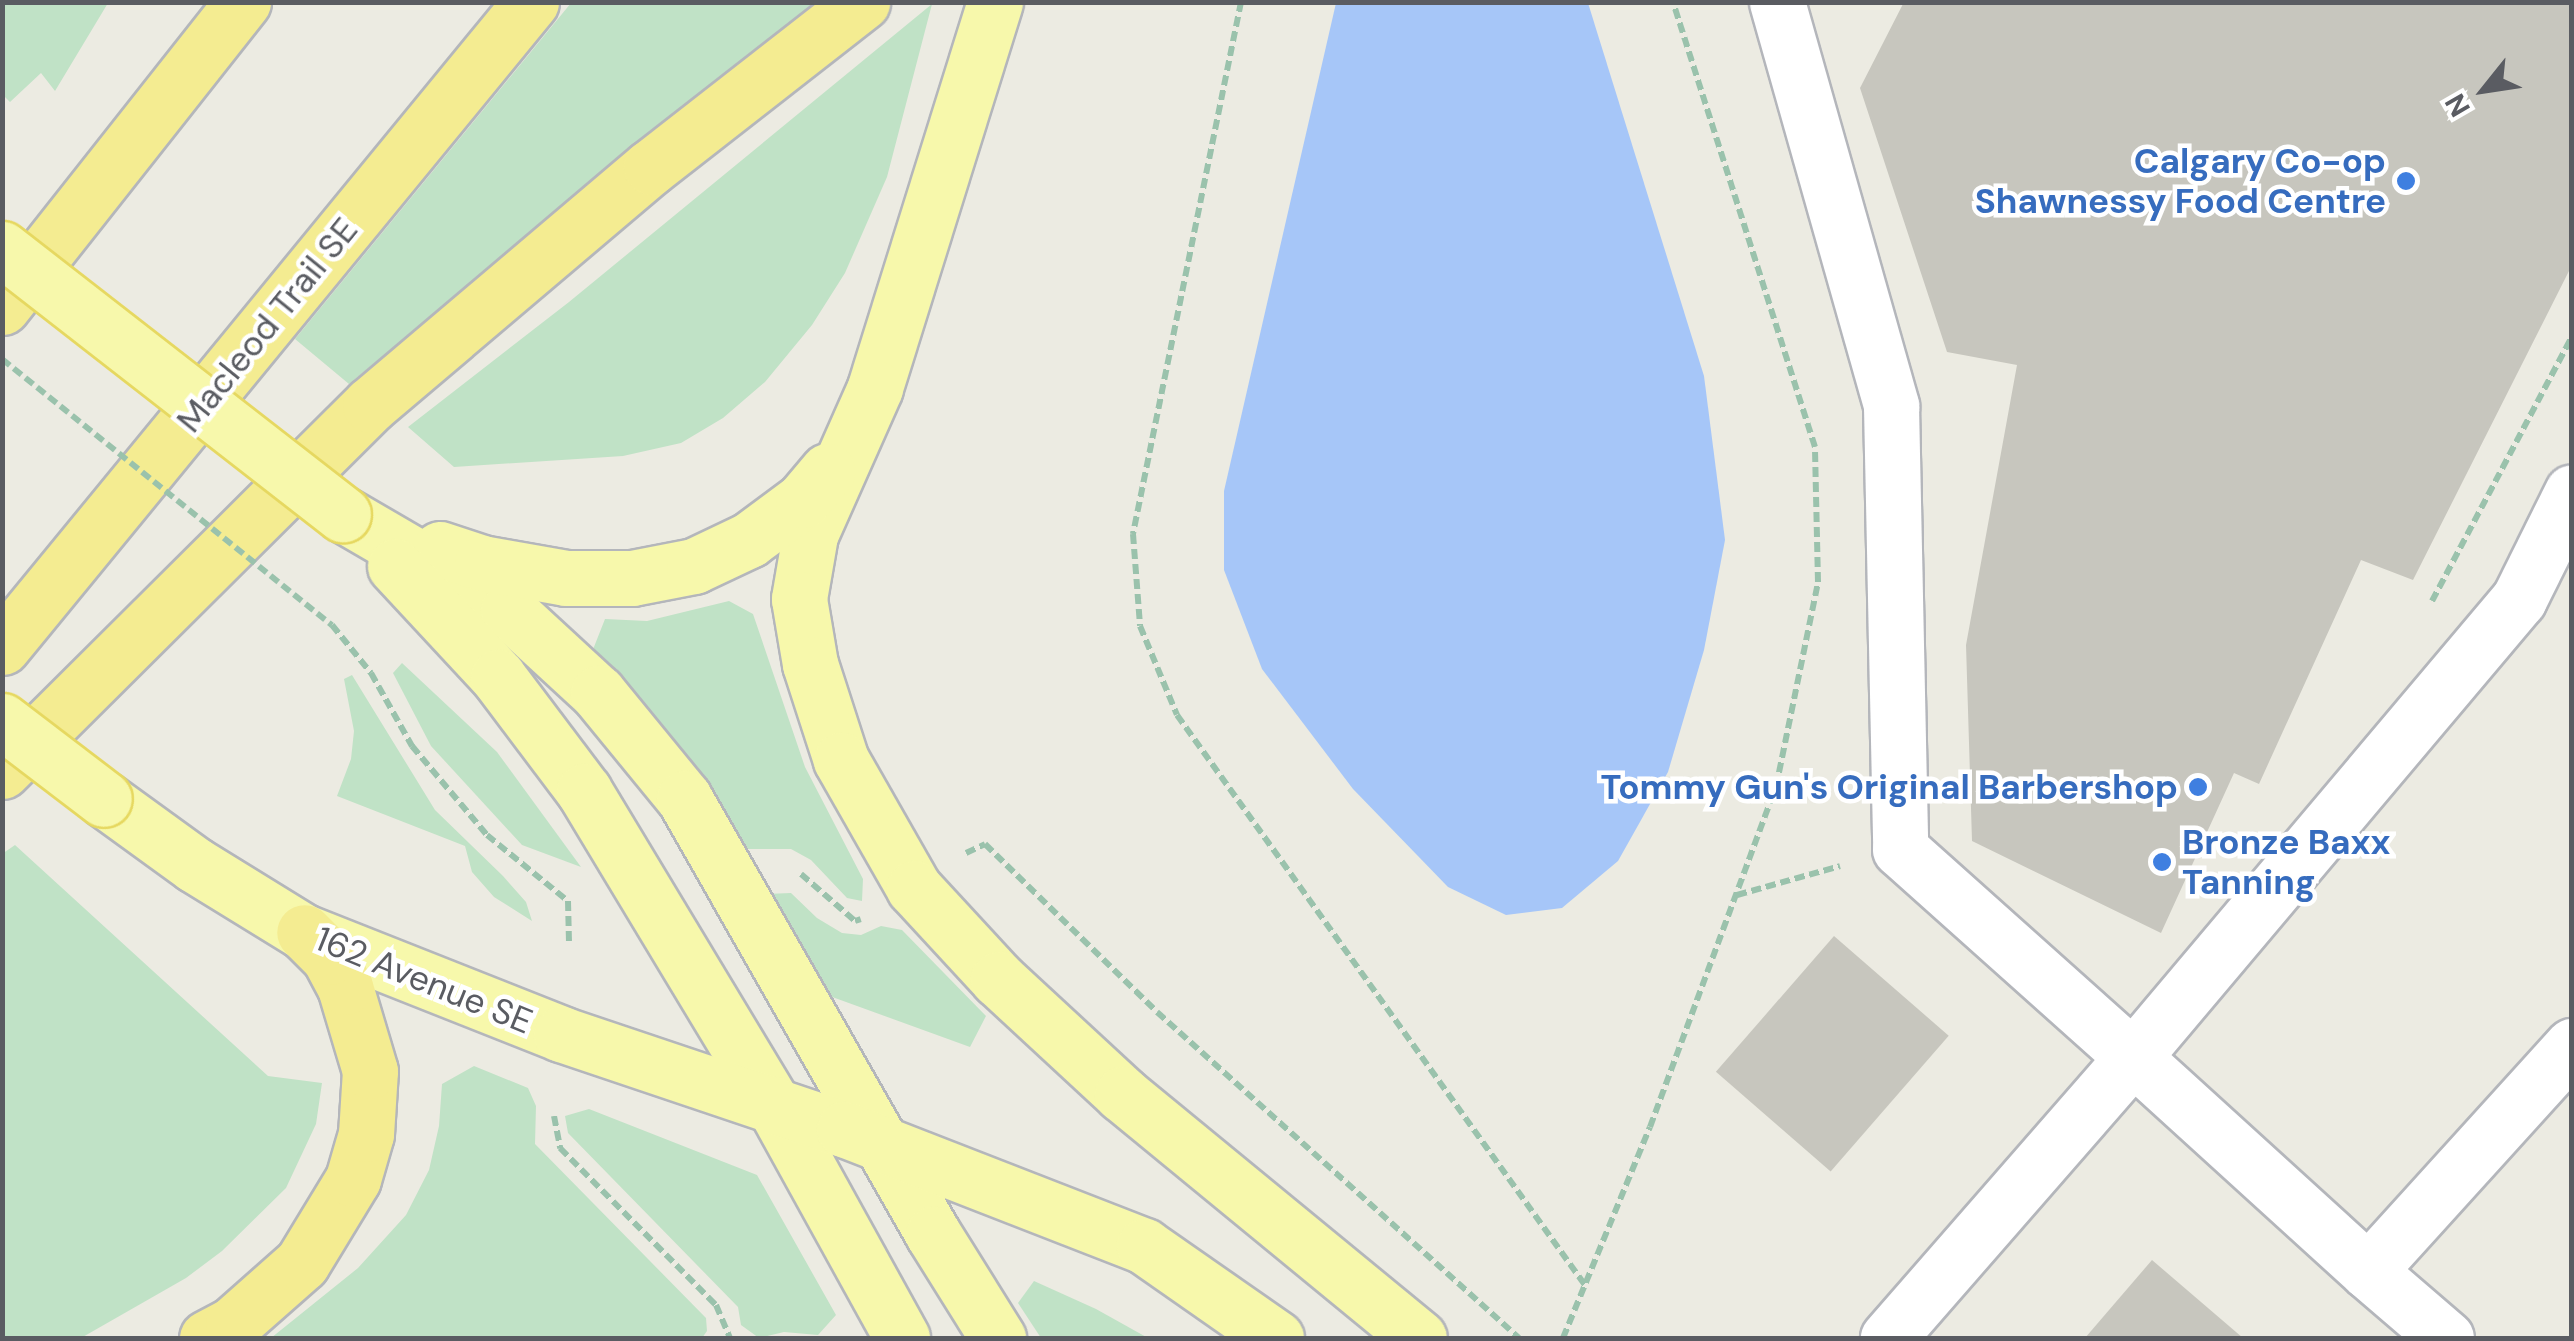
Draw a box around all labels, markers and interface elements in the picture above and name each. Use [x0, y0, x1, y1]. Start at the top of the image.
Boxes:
north arrow [2434, 40, 2534, 140]
text: N [2436, 87, 2479, 123]
place label: Calgary Co-op Shawnessy Food Centre [1975, 140, 2386, 222]
marker: Calgary Co-op Shawnessy Food Centre [2395, 170, 2417, 192]
street label: Macleod Trail SE [168, 209, 366, 441]
place label: Tommy Gun's Original Barbershop [1600, 766, 2178, 808]
marker: Tommy Gun's Original Barbershop [2187, 776, 2209, 798]
place label: Bronze Baxx Tanning [2182, 821, 2391, 903]
marker: Bronze Baxx Tanning [2151, 851, 2173, 873]
street label: 162 Avenue SE [310, 917, 538, 1043]

